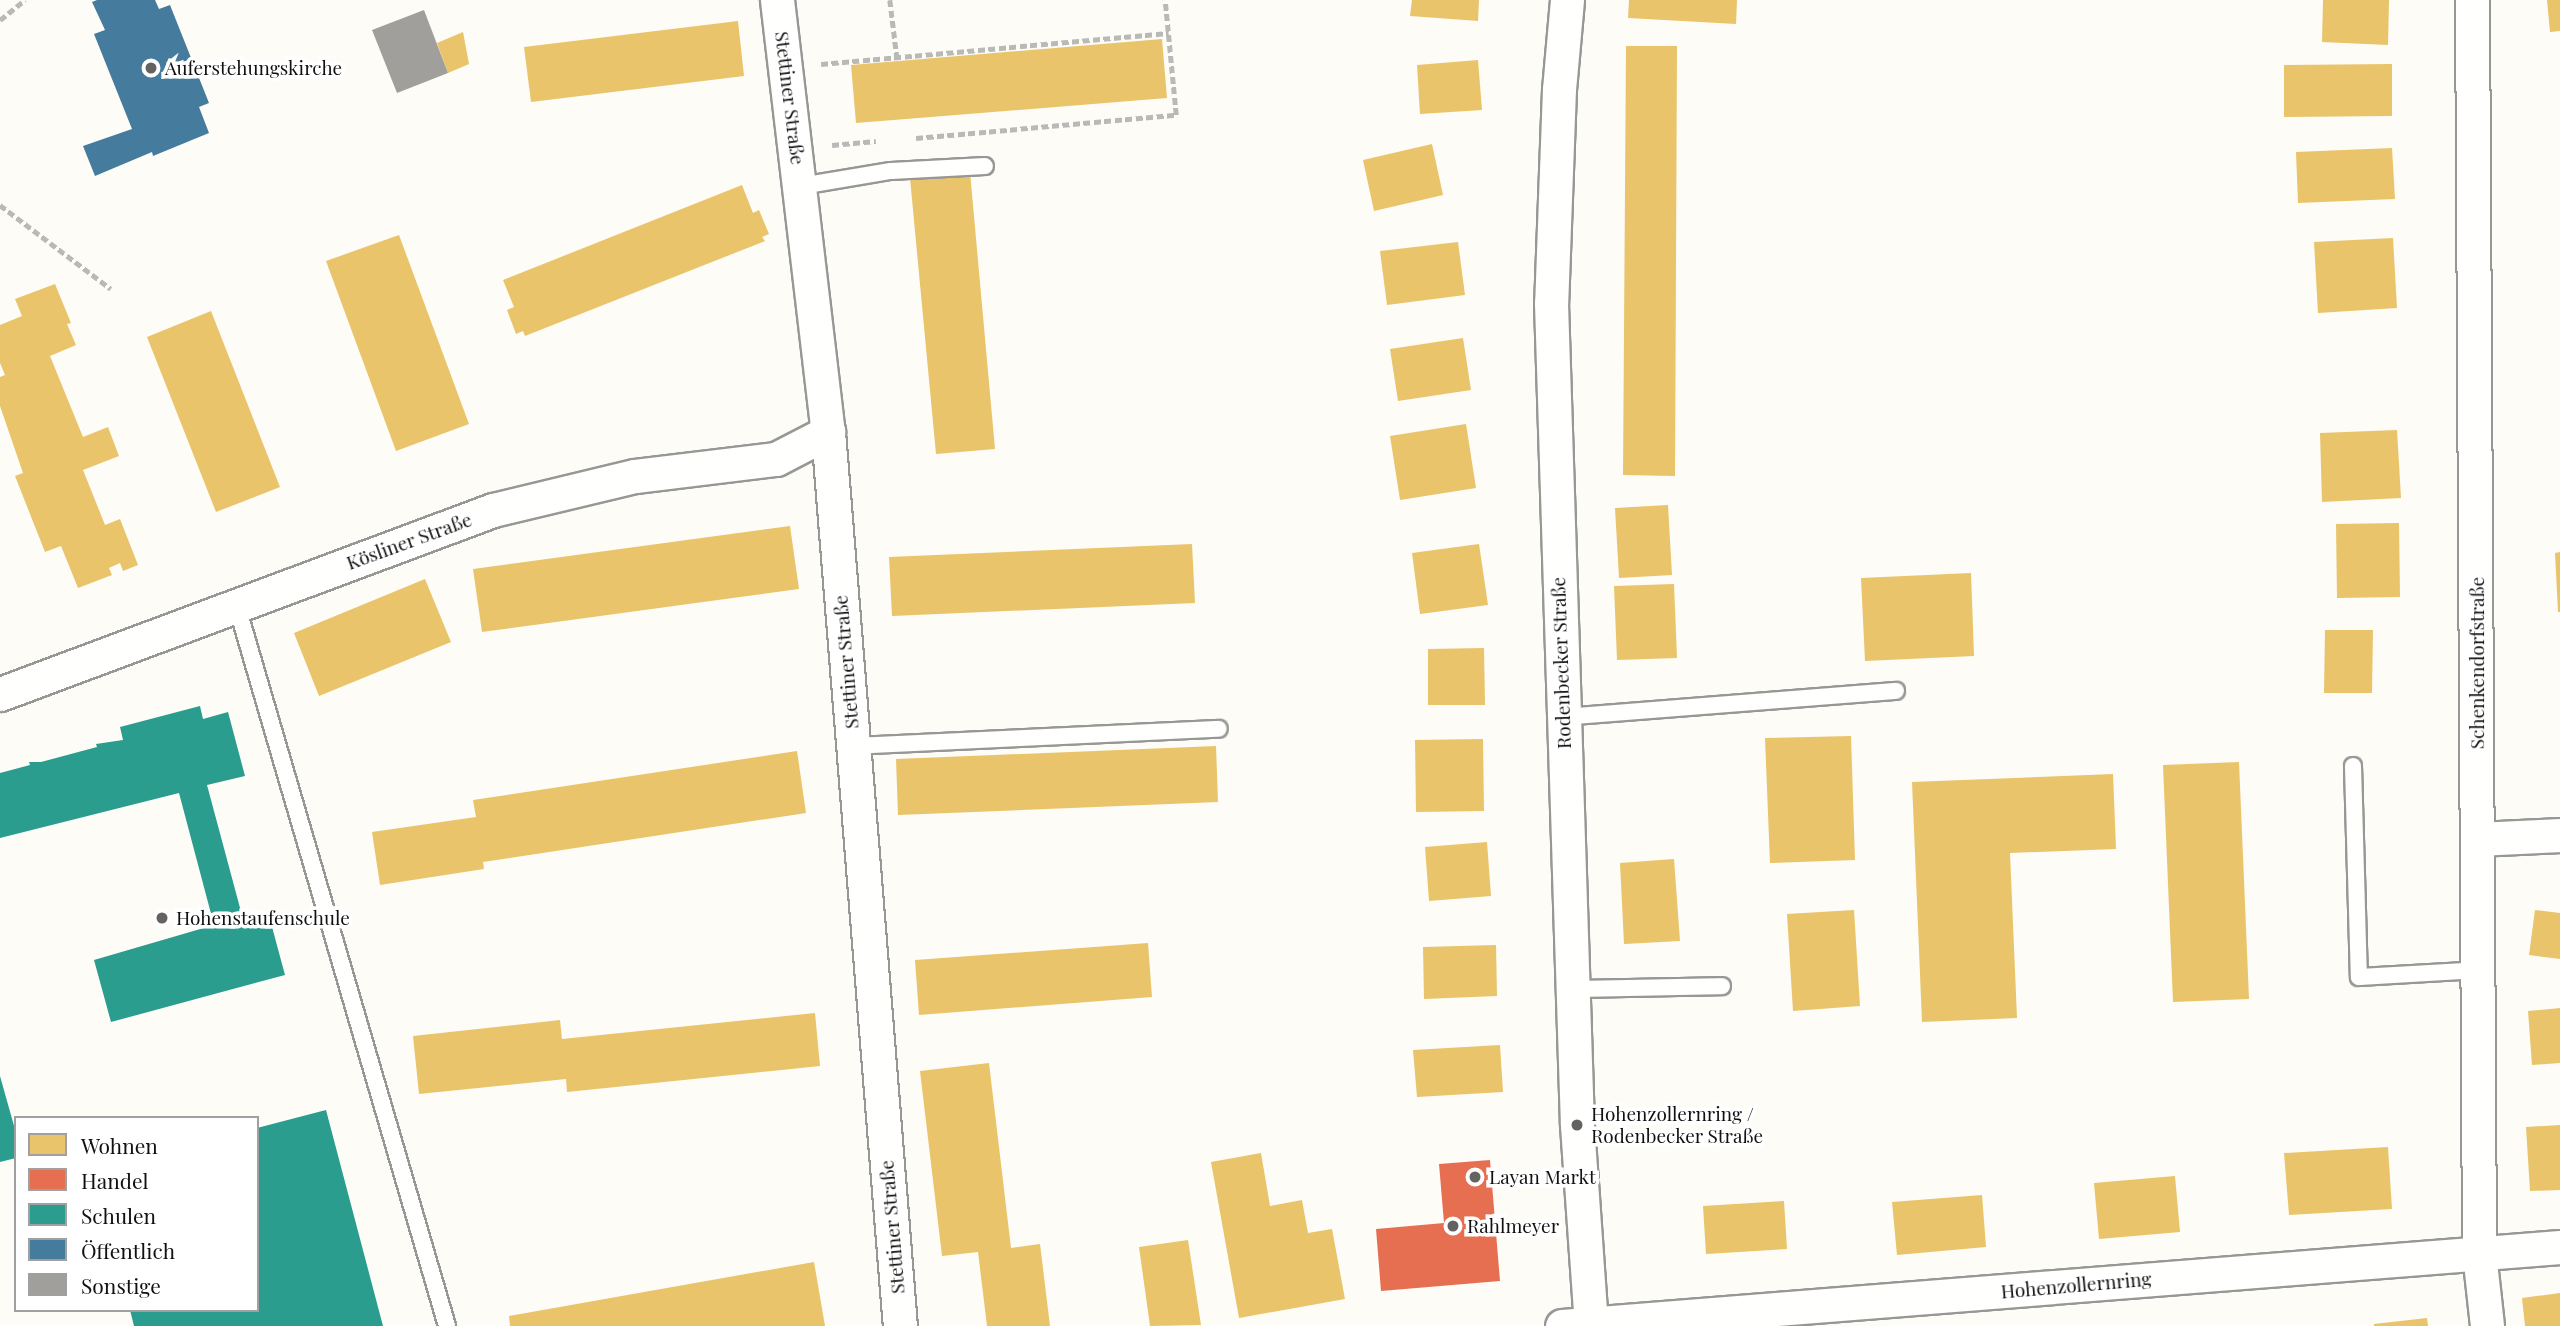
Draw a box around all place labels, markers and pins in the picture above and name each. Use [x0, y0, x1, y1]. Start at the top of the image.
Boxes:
place label: Auferstehungskirche [165, 57, 342, 79]
marker: Auferstehungskirche [143, 60, 159, 76]
place label: Hohenstaufenschule [176, 907, 350, 929]
marker: Hohenstaufenschule [154, 910, 170, 926]
place label: Hohenzollernring / Rodenbecker Straße [1591, 1103, 1764, 1147]
marker: Hohenzollernring / Rodenbecker Straße [1569, 1117, 1585, 1133]
place label: Layan Markt [1489, 1166, 1596, 1188]
marker: Layan Markt [1467, 1169, 1483, 1185]
place label: Rahlmeyer [1467, 1215, 1559, 1237]
marker: Rahlmeyer [1445, 1218, 1461, 1234]

